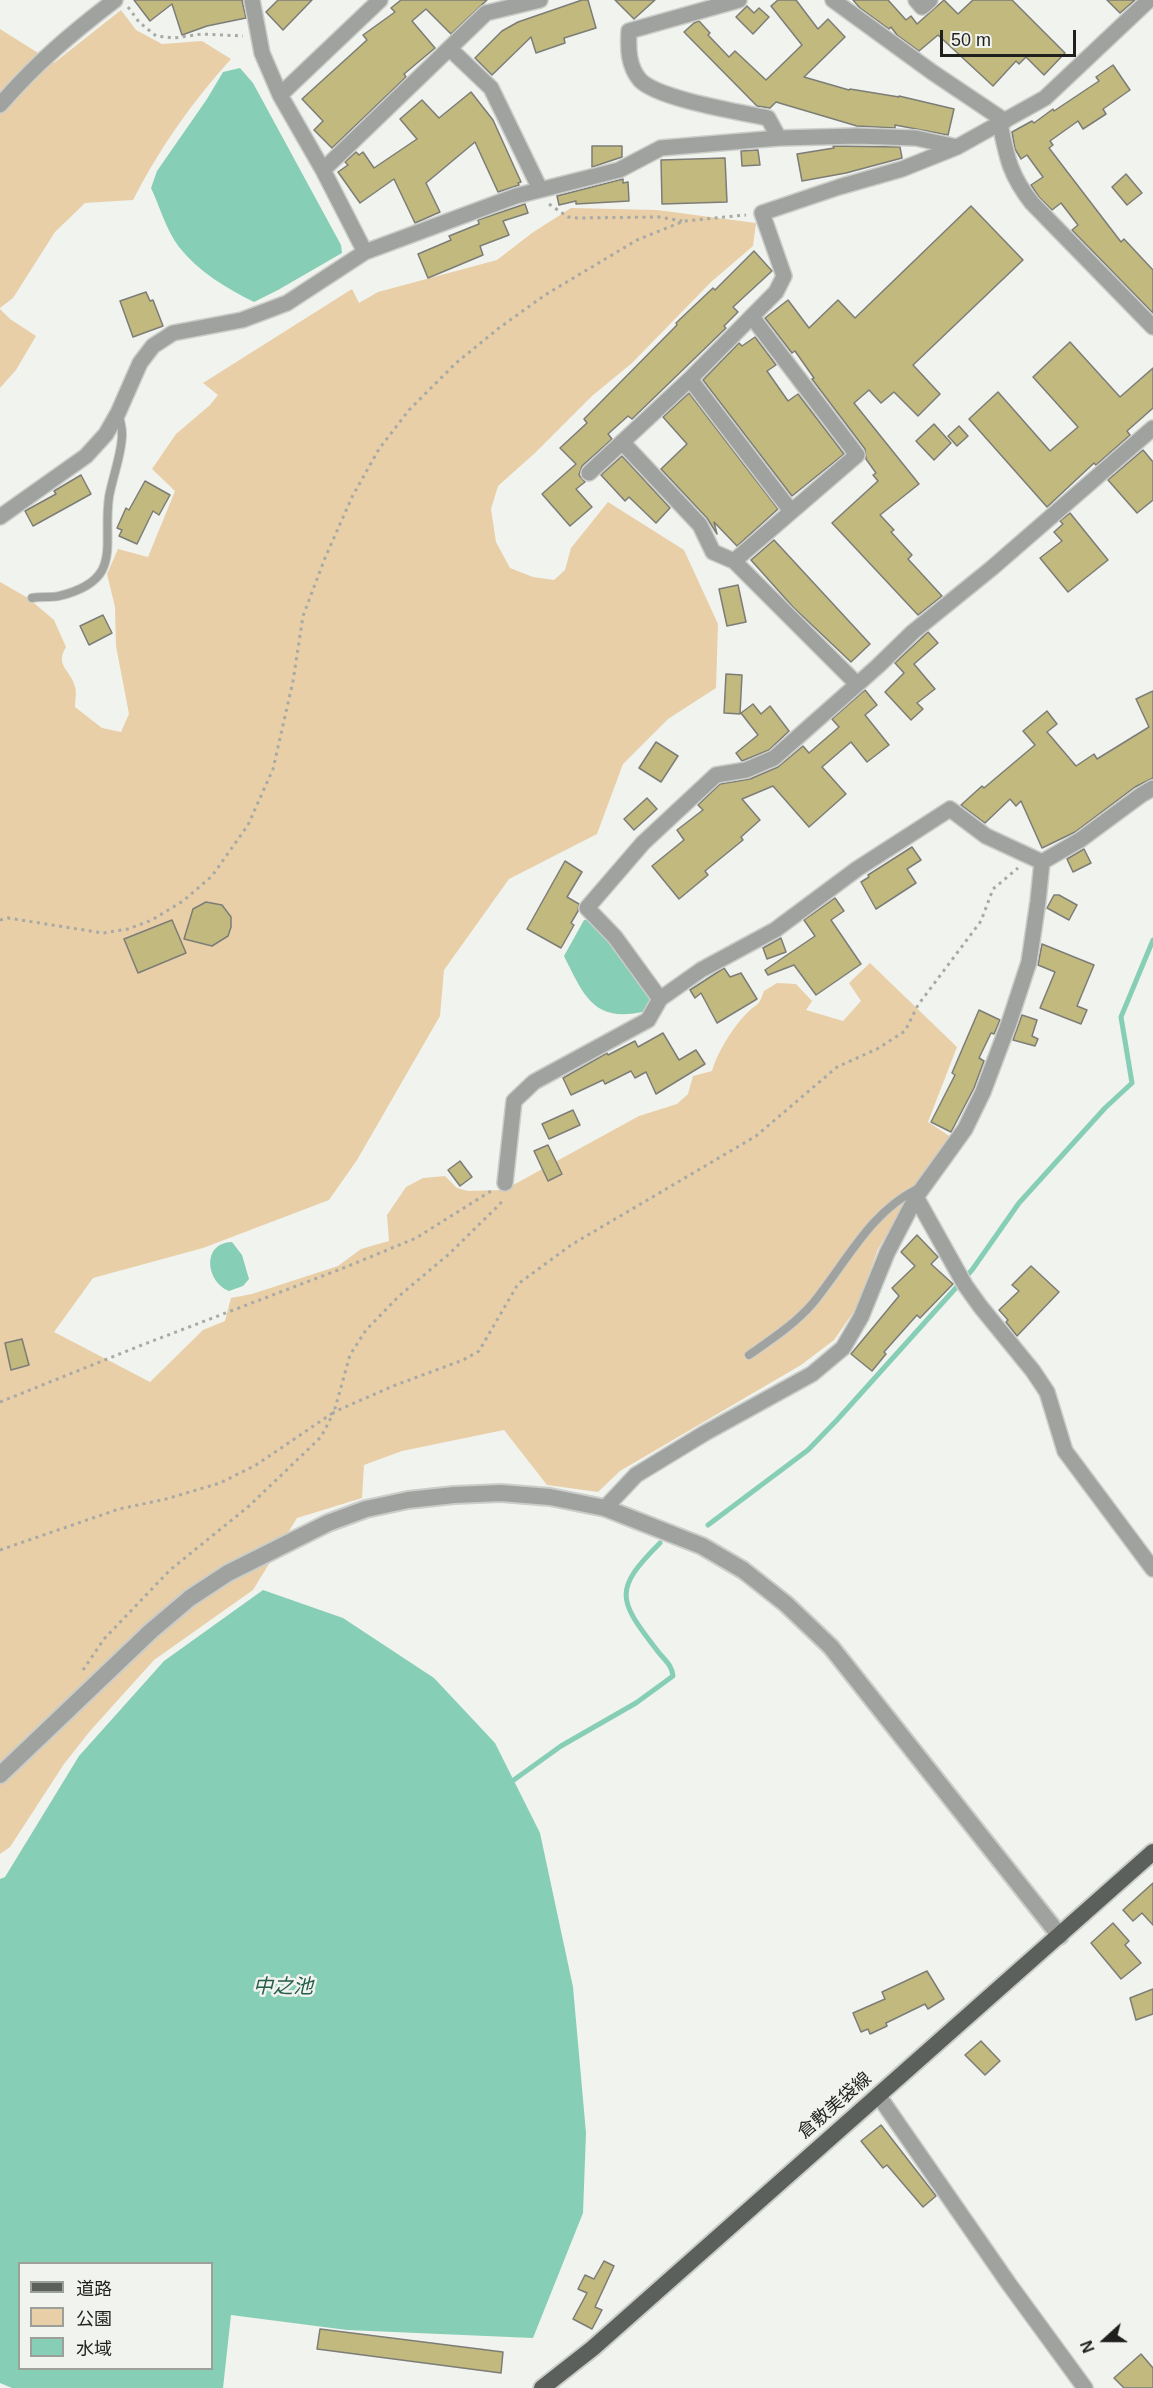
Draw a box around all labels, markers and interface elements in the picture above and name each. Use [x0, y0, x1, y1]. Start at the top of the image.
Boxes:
scale bar [943, 18, 1080, 56]
text: 50 m [951, 30, 991, 50]
water label: 中之池 [253, 1975, 313, 1999]
street label: 倉敷美袋線 [794, 2068, 876, 2144]
legend [18, 2262, 213, 2370]
text: 道路 [76, 2279, 112, 2299]
text: 公園 [76, 2309, 112, 2329]
north arrow [1075, 2310, 1135, 2370]
text: N [1078, 2338, 1098, 2355]
text: 水域 [76, 2339, 112, 2359]

